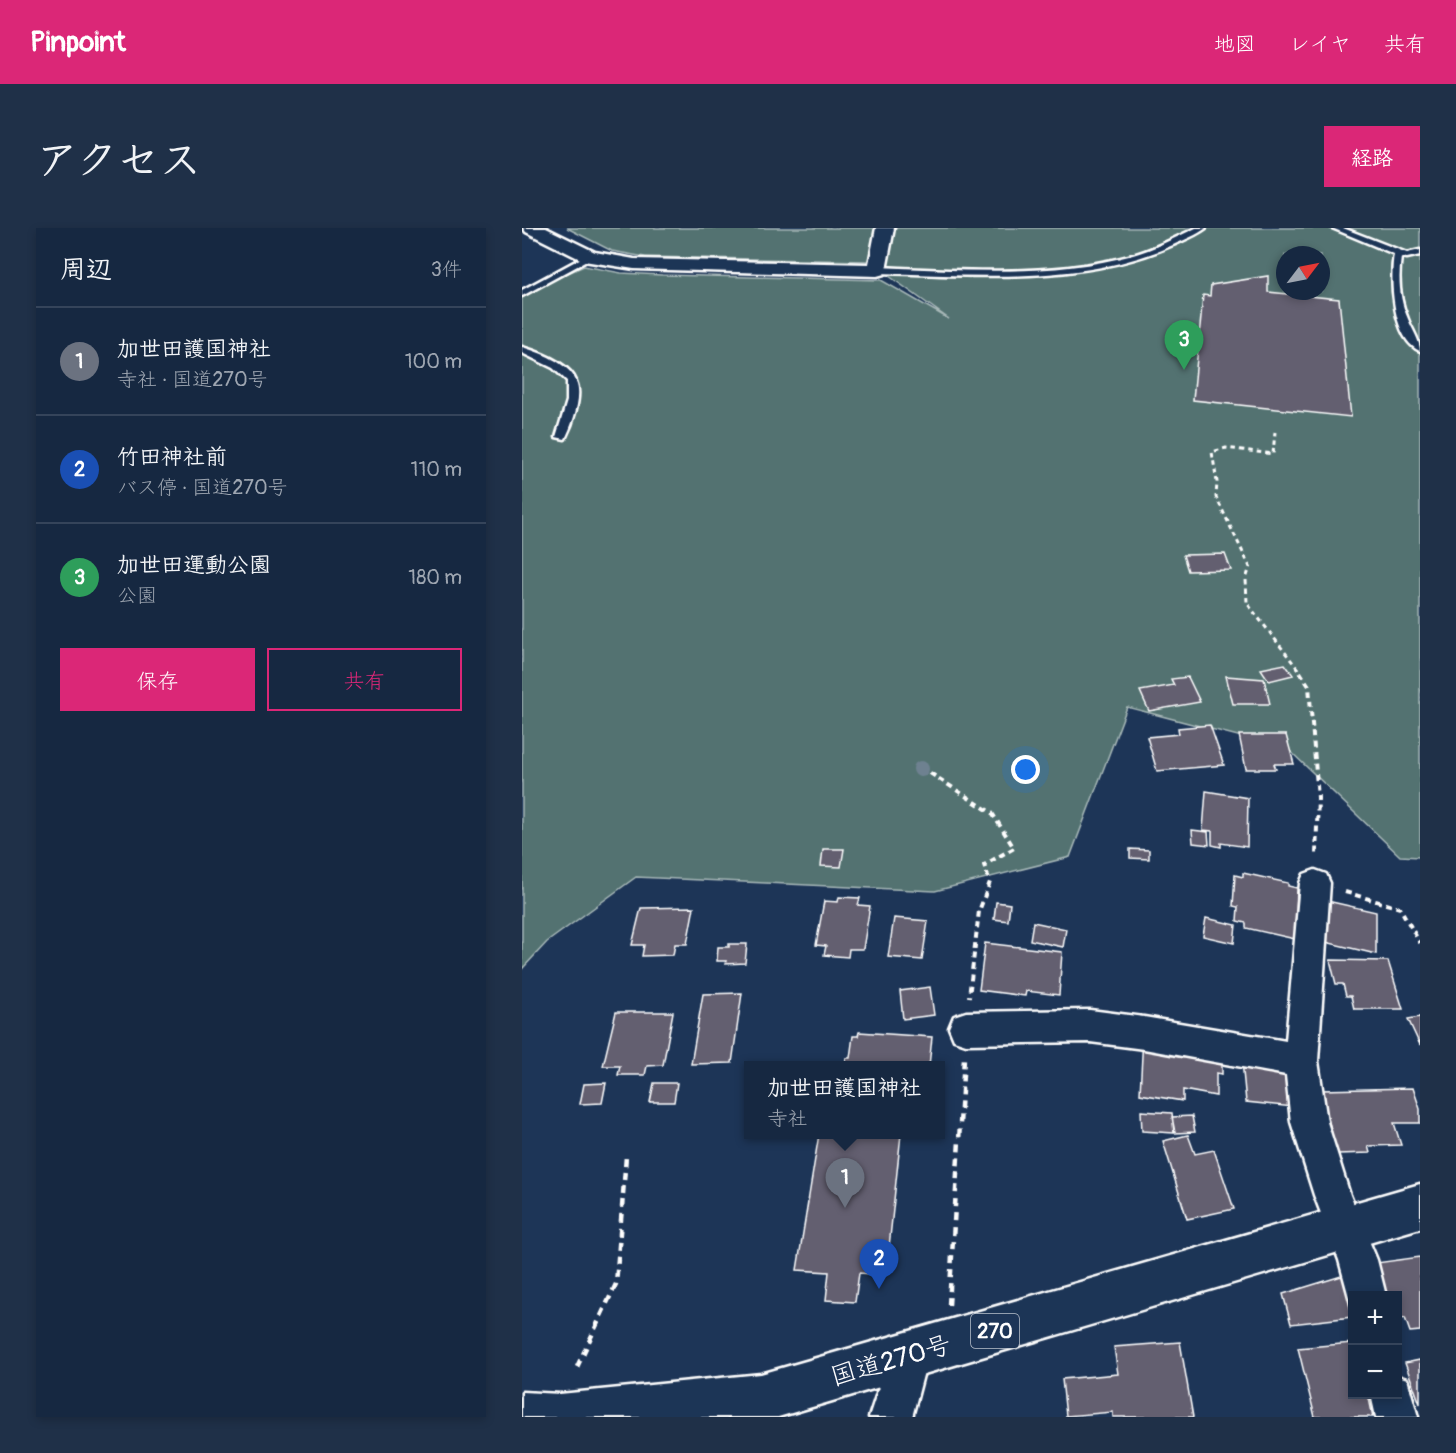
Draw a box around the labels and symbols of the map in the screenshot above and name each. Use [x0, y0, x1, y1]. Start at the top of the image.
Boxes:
north arrow [1276, 246, 1330, 300]
pin: 3 [1164, 320, 1204, 370]
your location [1011, 755, 1040, 784]
pin: 1 [826, 1158, 864, 1208]
pin: 2 [860, 1240, 898, 1289]
road number: 270 [971, 1314, 1019, 1348]
street label: 国道270号 [827, 1329, 955, 1393]

